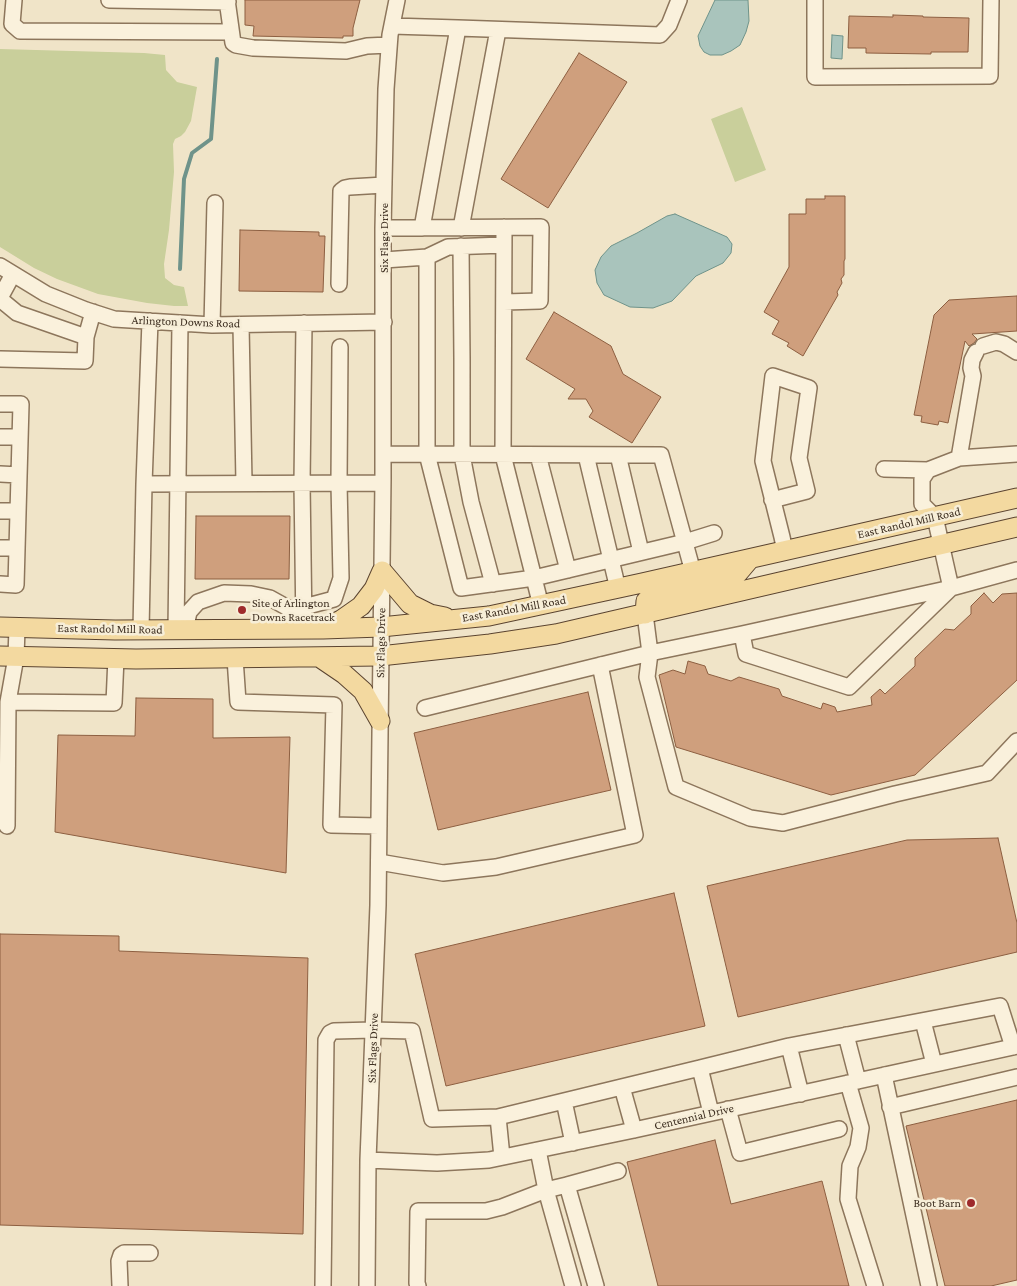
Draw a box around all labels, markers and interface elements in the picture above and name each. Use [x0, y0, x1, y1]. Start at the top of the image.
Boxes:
street label: Six Flags Drive [377, 203, 391, 273]
street label: Arlington Downs Road [131, 313, 241, 331]
street label: East Randol Mill Road [856, 504, 962, 542]
street label: East Randol Mill Road [461, 593, 567, 625]
place label: Site of Arlington Downs Racetrack [252, 596, 335, 624]
marker: Site of Arlington Downs Racetrack [236, 604, 248, 616]
street label: Six Flags Drive [373, 608, 389, 678]
street label: East Randol Mill Road [57, 621, 163, 637]
street label: Six Flags Drive [365, 1013, 381, 1083]
street label: Centennial Drive [653, 1101, 735, 1133]
place label: Boot Barn [913, 1196, 961, 1210]
marker: Boot Barn [965, 1197, 977, 1209]

